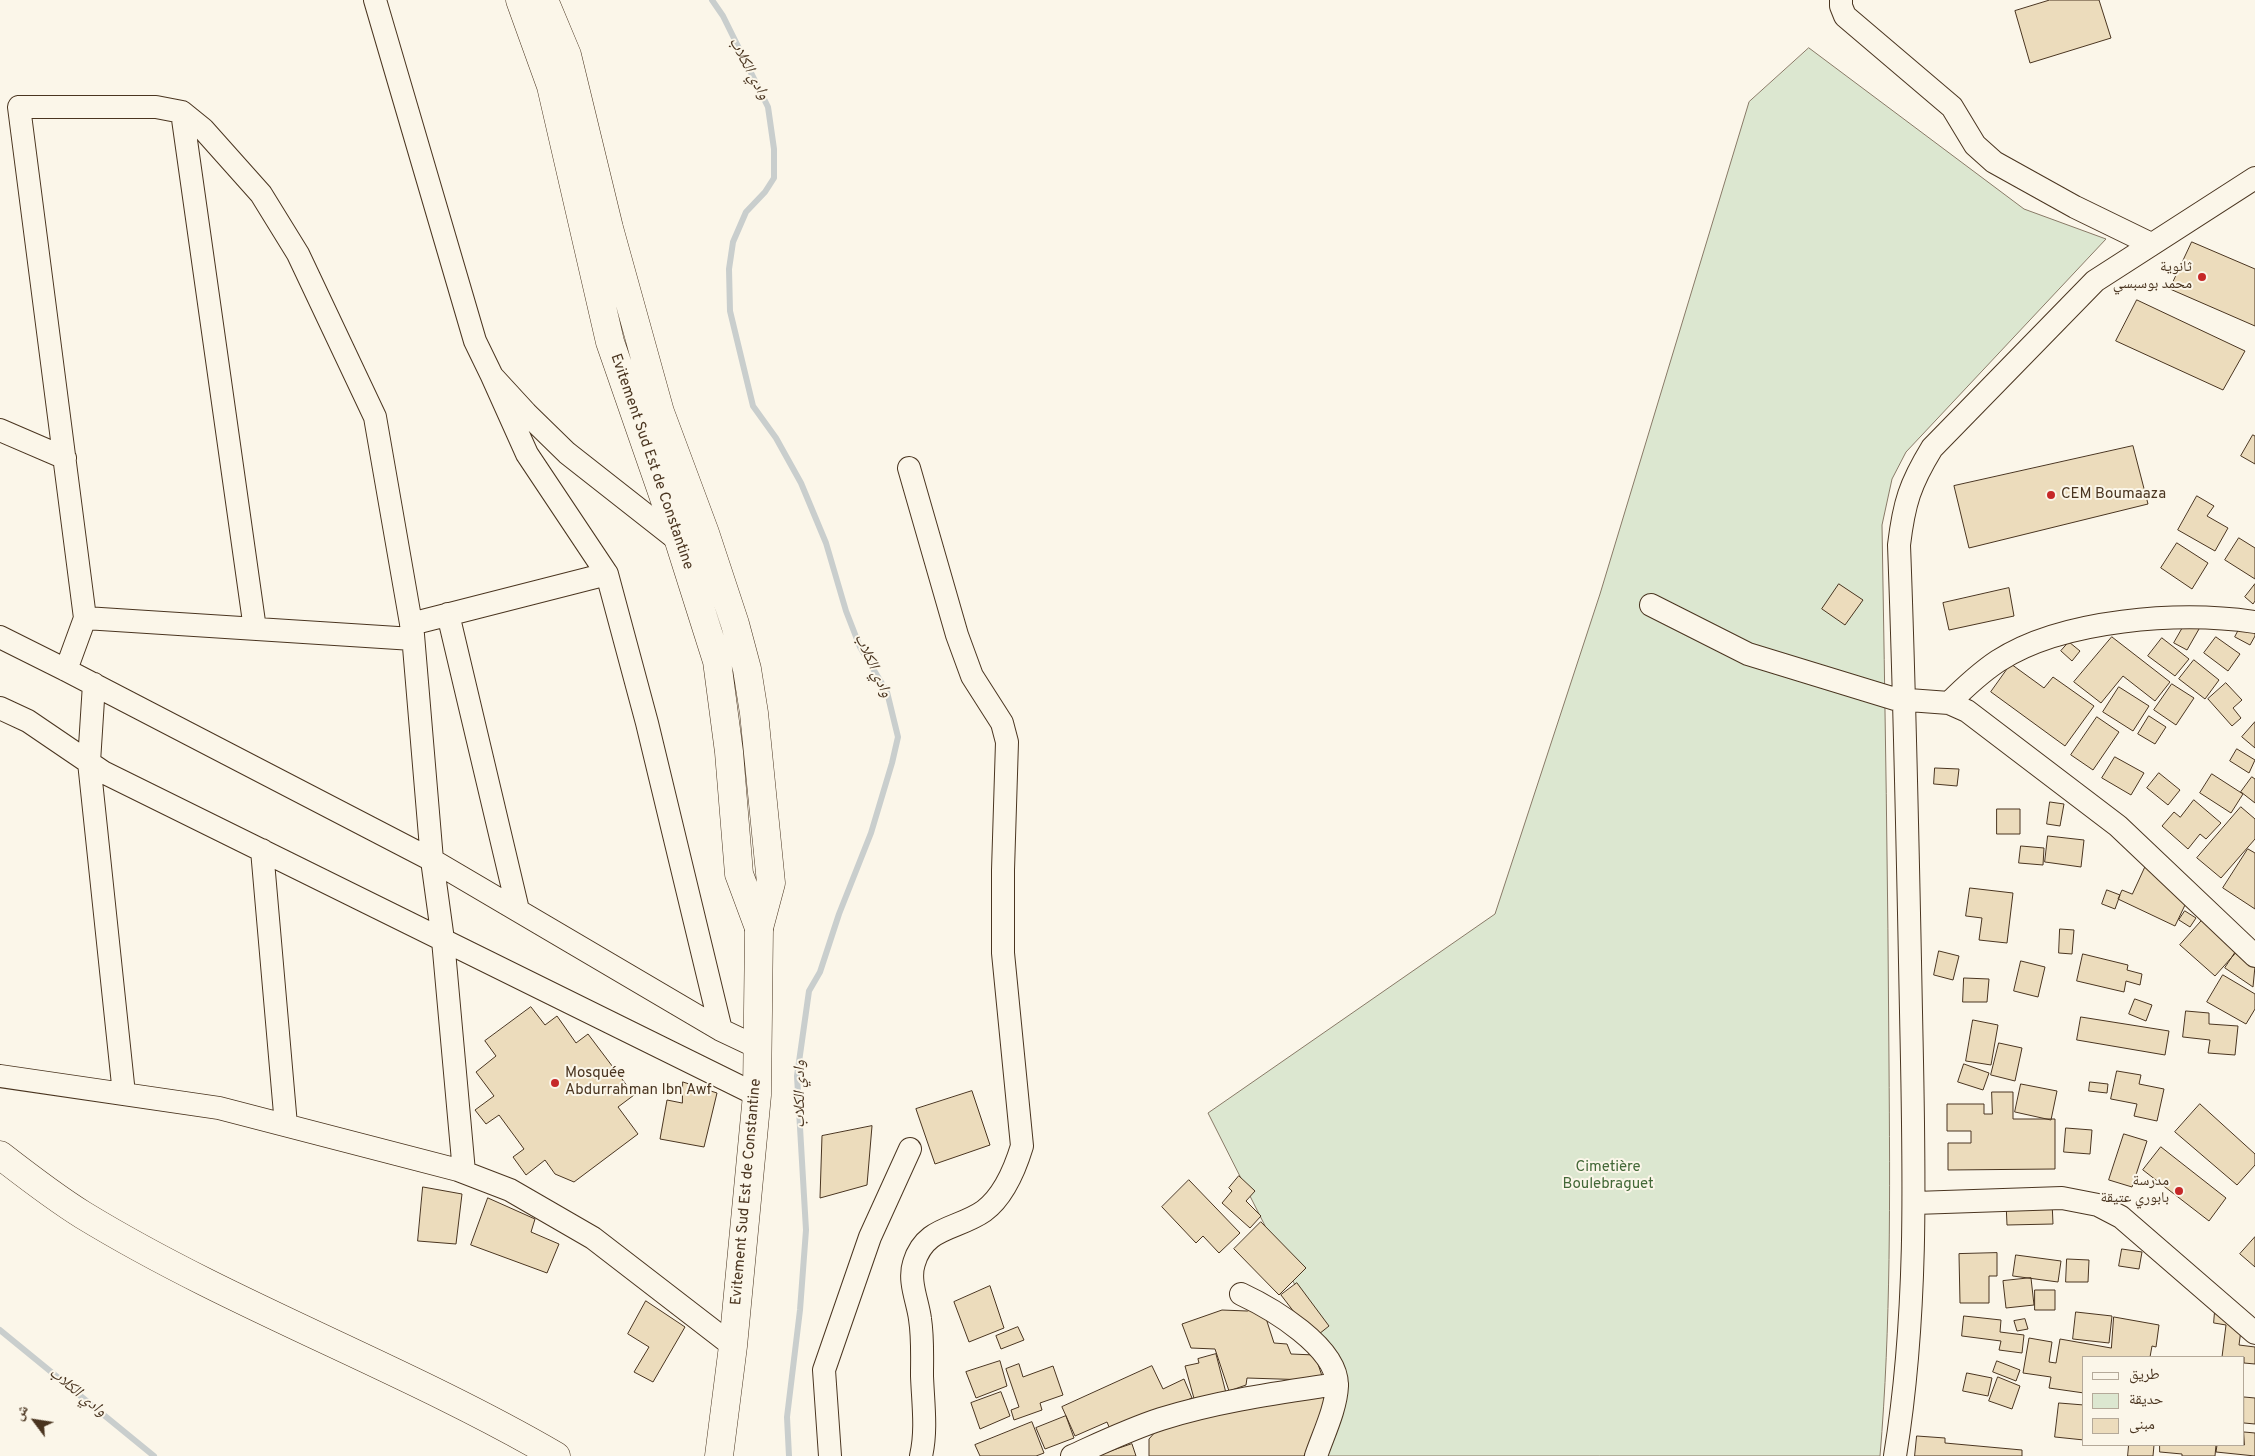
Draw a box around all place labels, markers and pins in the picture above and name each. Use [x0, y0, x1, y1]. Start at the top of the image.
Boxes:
place label: ثانوية محمد بوسبسي [2113, 259, 2192, 294]
marker: ثانوية محمد بوسبسي [2196, 271, 2208, 283]
place label: CEM Boumaaza [2061, 486, 2166, 504]
marker: CEM Boumaaza [2045, 489, 2057, 501]
place label: Mosquée Abdurrahman Ibn Awf [565, 1065, 712, 1100]
marker: Mosquée Abdurrahman Ibn Awf [549, 1077, 561, 1089]
place label: مدرسة بابوري عتيقة [2100, 1173, 2169, 1208]
marker: مدرسة بابوري عتيقة [2173, 1185, 2185, 1197]

